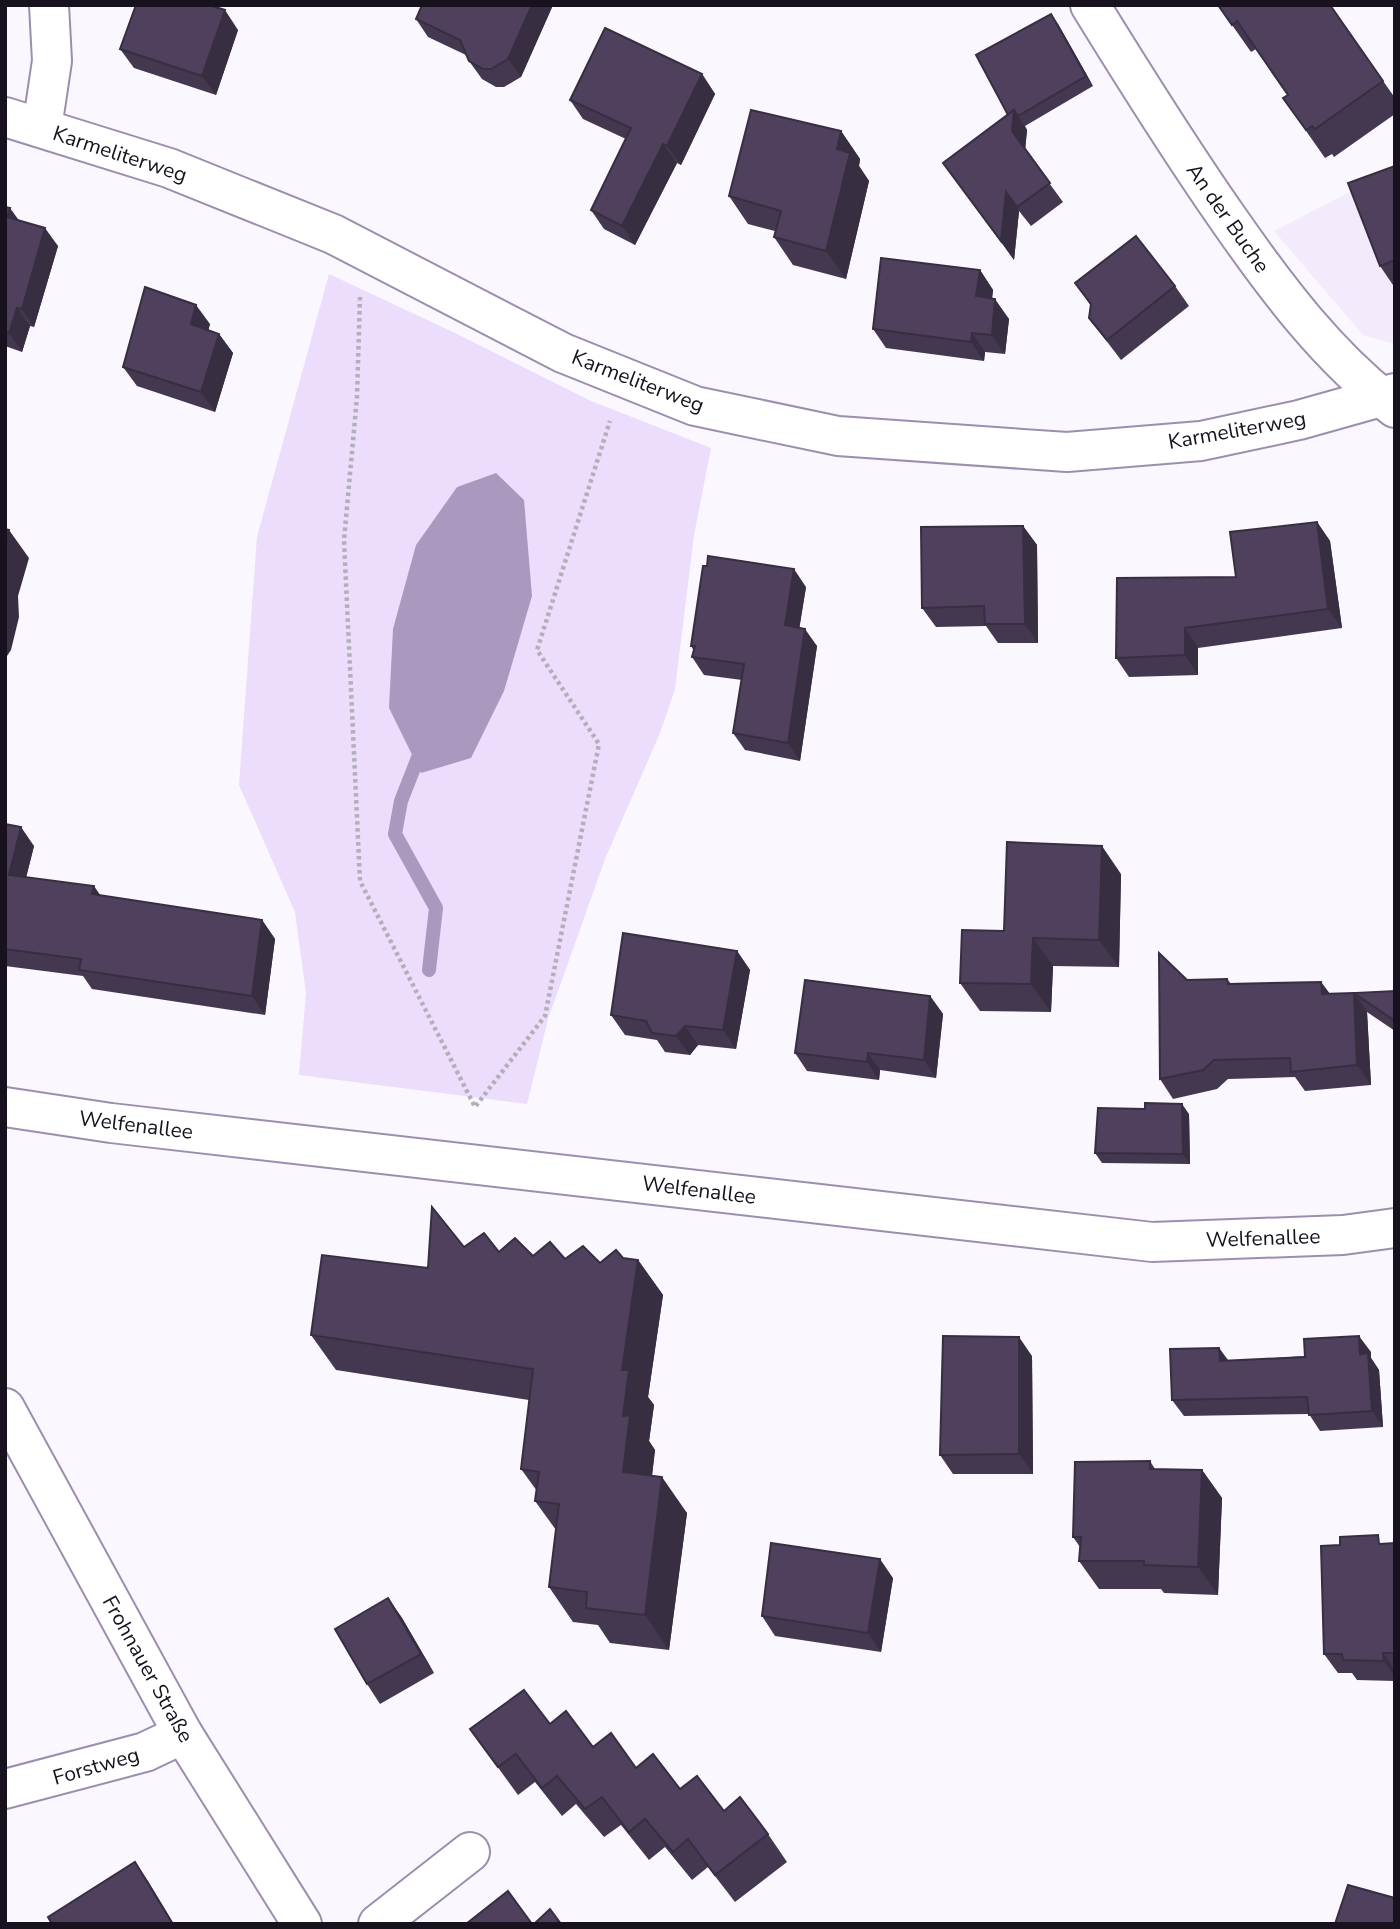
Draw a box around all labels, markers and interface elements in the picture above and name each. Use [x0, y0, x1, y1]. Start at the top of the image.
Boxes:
street label: Karmeliterweg [49, 119, 191, 189]
street label: An der Buche [1180, 158, 1276, 278]
street label: Karmeliterweg [568, 343, 708, 419]
street label: Karmeliterweg [1166, 404, 1308, 456]
street label: Welfenallee [77, 1104, 195, 1146]
street label: Welfenallee [640, 1169, 758, 1211]
street label: Welfenallee [1205, 1222, 1321, 1254]
street label: Frohnauer Straße [96, 1590, 200, 1748]
street label: Forstweg [50, 1740, 142, 1792]

